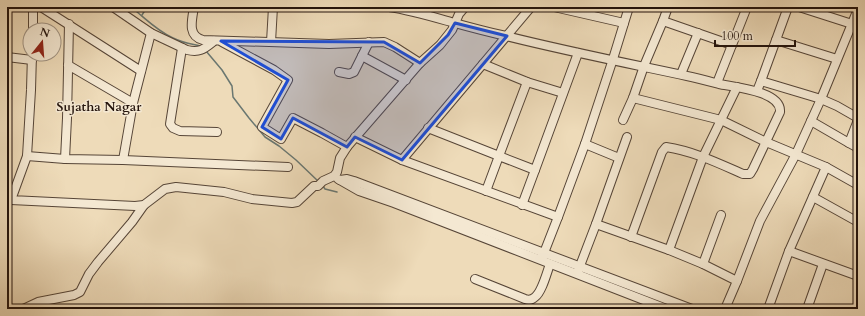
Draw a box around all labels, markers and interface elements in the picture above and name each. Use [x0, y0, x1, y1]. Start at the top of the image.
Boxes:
north arrow [22, 22, 62, 62]
scale bar [715, 22, 795, 48]
text: N [38, 24, 52, 42]
text: 100 m [721, 28, 754, 44]
district label: Sujatha Nagar [57, 98, 142, 116]

